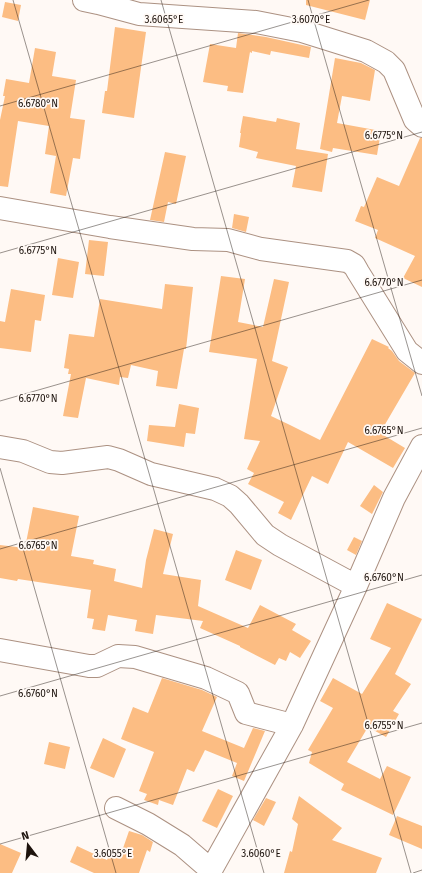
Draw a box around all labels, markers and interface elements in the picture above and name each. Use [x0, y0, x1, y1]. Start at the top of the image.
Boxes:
text: 3.6065°E [145, 14, 183, 26]
text: 3.6070°E [292, 14, 330, 26]
text: 6.6780°N [18, 98, 58, 110]
text: 6.6775°N [365, 130, 403, 142]
text: 6.6775°N [19, 245, 57, 257]
text: 6.6770°N [364, 277, 404, 289]
text: 6.6770°N [18, 393, 58, 405]
text: 6.6765°N [364, 425, 404, 437]
text: 6.6765°N [18, 540, 58, 552]
text: 6.6760°N [364, 572, 404, 584]
text: 6.6760°N [18, 688, 58, 700]
text: 6.6755°N [365, 720, 403, 732]
north arrow [8, 825, 48, 865]
text: N [20, 829, 31, 843]
text: 3.6055°E [94, 848, 132, 860]
text: 3.6060°E [241, 848, 281, 860]

